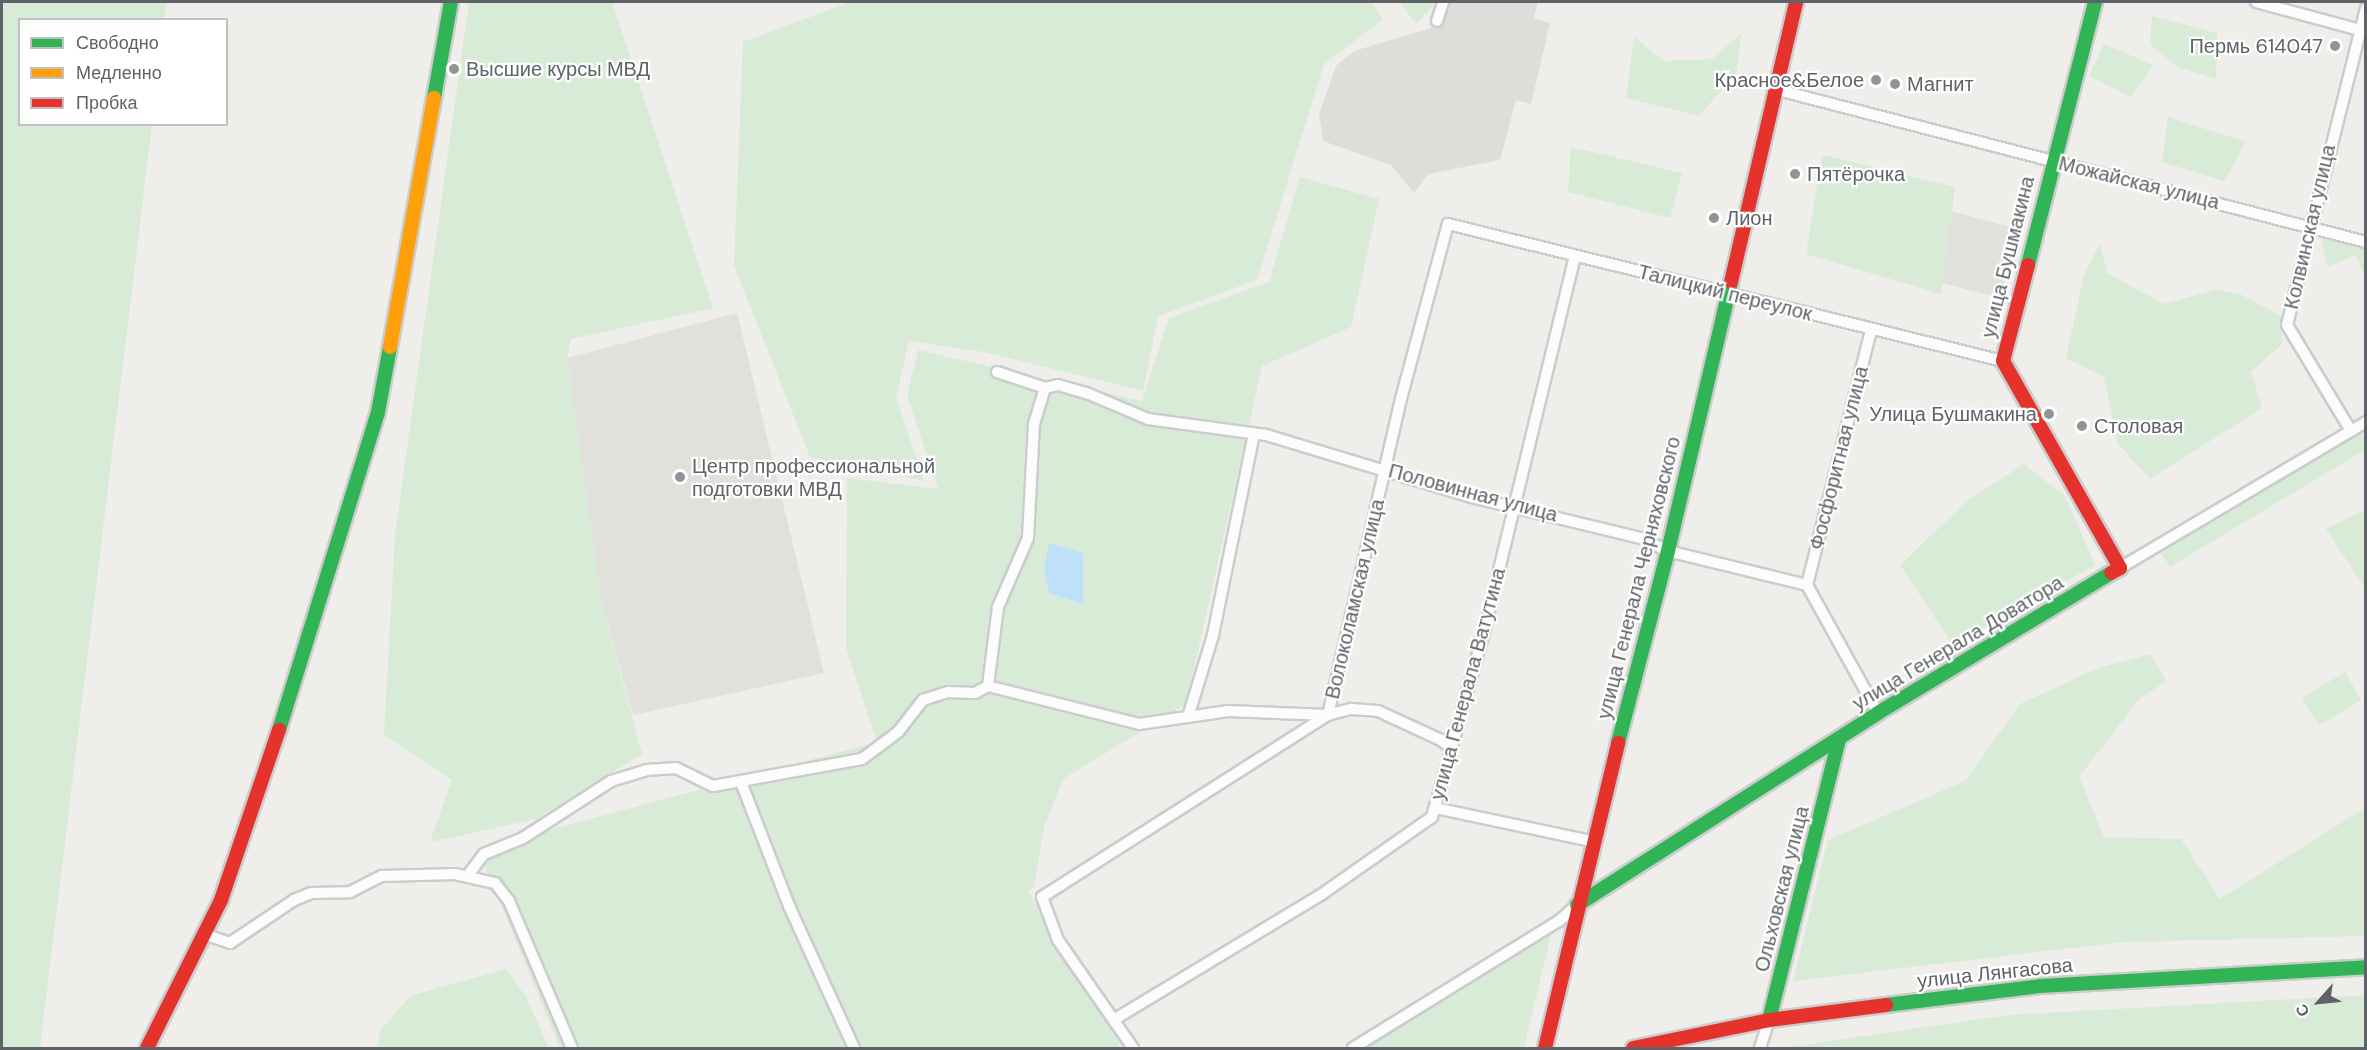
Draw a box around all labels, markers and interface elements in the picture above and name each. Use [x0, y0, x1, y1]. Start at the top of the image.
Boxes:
legend [18, 18, 228, 126]
text: Свободно [76, 31, 159, 55]
place label: Пермь 614047 [2189, 34, 2323, 58]
marker: Пермь 614047 [2328, 39, 2342, 53]
place label: Высшие курсы МВД [466, 57, 650, 81]
text: Медленно [76, 61, 162, 85]
marker: Высшие курсы МВД [447, 62, 461, 76]
place label: Красное&Белое [1714, 68, 1864, 92]
place label: Магнит [1907, 72, 1974, 96]
marker: Красное&Белое [1869, 73, 1883, 87]
marker: Магнит [1888, 77, 1902, 91]
text: Пробка [76, 91, 138, 115]
street label: Колвинская улица [2279, 142, 2341, 312]
street label: Можайская улица [2056, 151, 2222, 215]
place label: Пятёрочка [1807, 162, 1905, 186]
marker: Пятёрочка [1788, 167, 1802, 181]
street label: улица Бушмакина [1976, 174, 2040, 340]
place label: Лион [1726, 206, 1772, 230]
marker: Лион [1707, 211, 1721, 225]
street label: Талицкий переулок [1636, 260, 1814, 326]
street label: Фосфоритная улица [1805, 364, 1873, 552]
place label: Улица Бушмакина [1869, 402, 2037, 426]
marker: Улица Бушмакина [2042, 407, 2056, 421]
place label: Столовая [2094, 414, 2183, 438]
marker: Столовая [2075, 419, 2089, 433]
street label: улица Генерала Черняховского [1592, 434, 1686, 722]
place label: Центр профессиональной подготовки МВД [692, 454, 935, 501]
street label: Половинная улица [1386, 459, 1560, 527]
marker: Центр профессиональной подготовки МВД [673, 470, 687, 484]
street label: Волоколамская улица [1320, 497, 1390, 701]
street label: улица Генерала Ватутина [1425, 565, 1511, 803]
street label: улица Генерала Доватора [1848, 570, 2068, 716]
street label: Ольховская улица [1750, 804, 1814, 974]
street label: улица Лянгасова [1916, 953, 2074, 993]
north arrow [2289, 972, 2349, 1032]
text: С [2291, 1000, 2314, 1020]

